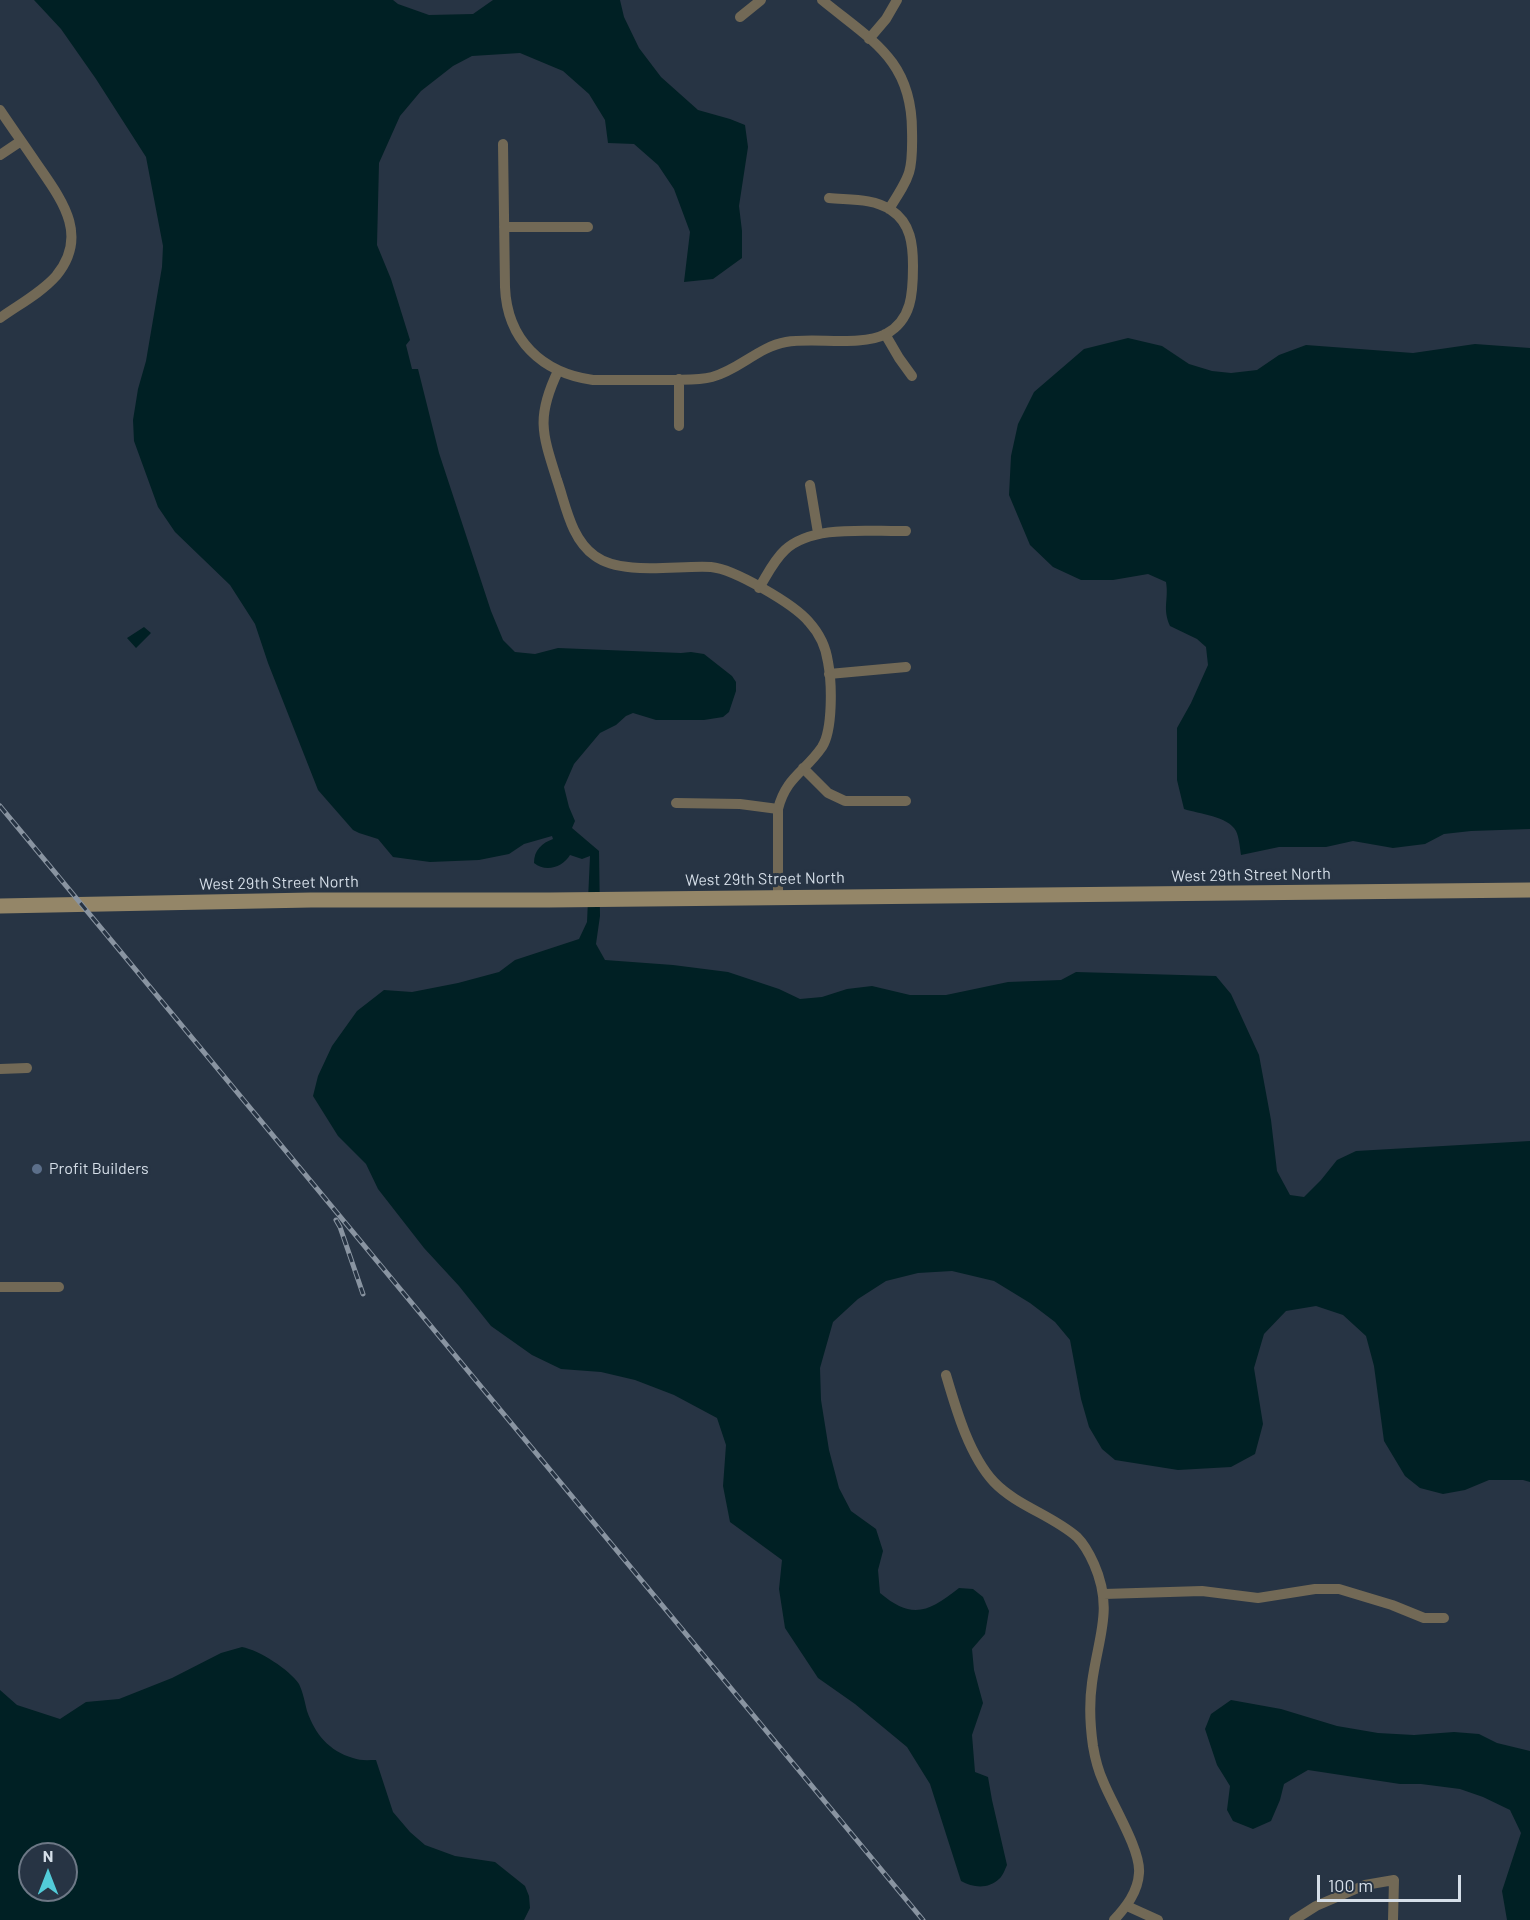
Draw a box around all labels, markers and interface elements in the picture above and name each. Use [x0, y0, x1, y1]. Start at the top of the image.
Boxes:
street label: West 29th Street North [1171, 864, 1331, 886]
street label: West 29th Street North [685, 868, 845, 890]
street label: West 29th Street North [199, 872, 359, 894]
place label: Profit Builders [49, 1159, 149, 1179]
marker: Profit Builders [30, 1162, 44, 1176]
north arrow [18, 1842, 78, 1902]
text: N [43, 1846, 53, 1865]
scale bar [1320, 1863, 1464, 1901]
text: 100 m [1328, 1874, 1373, 1896]

